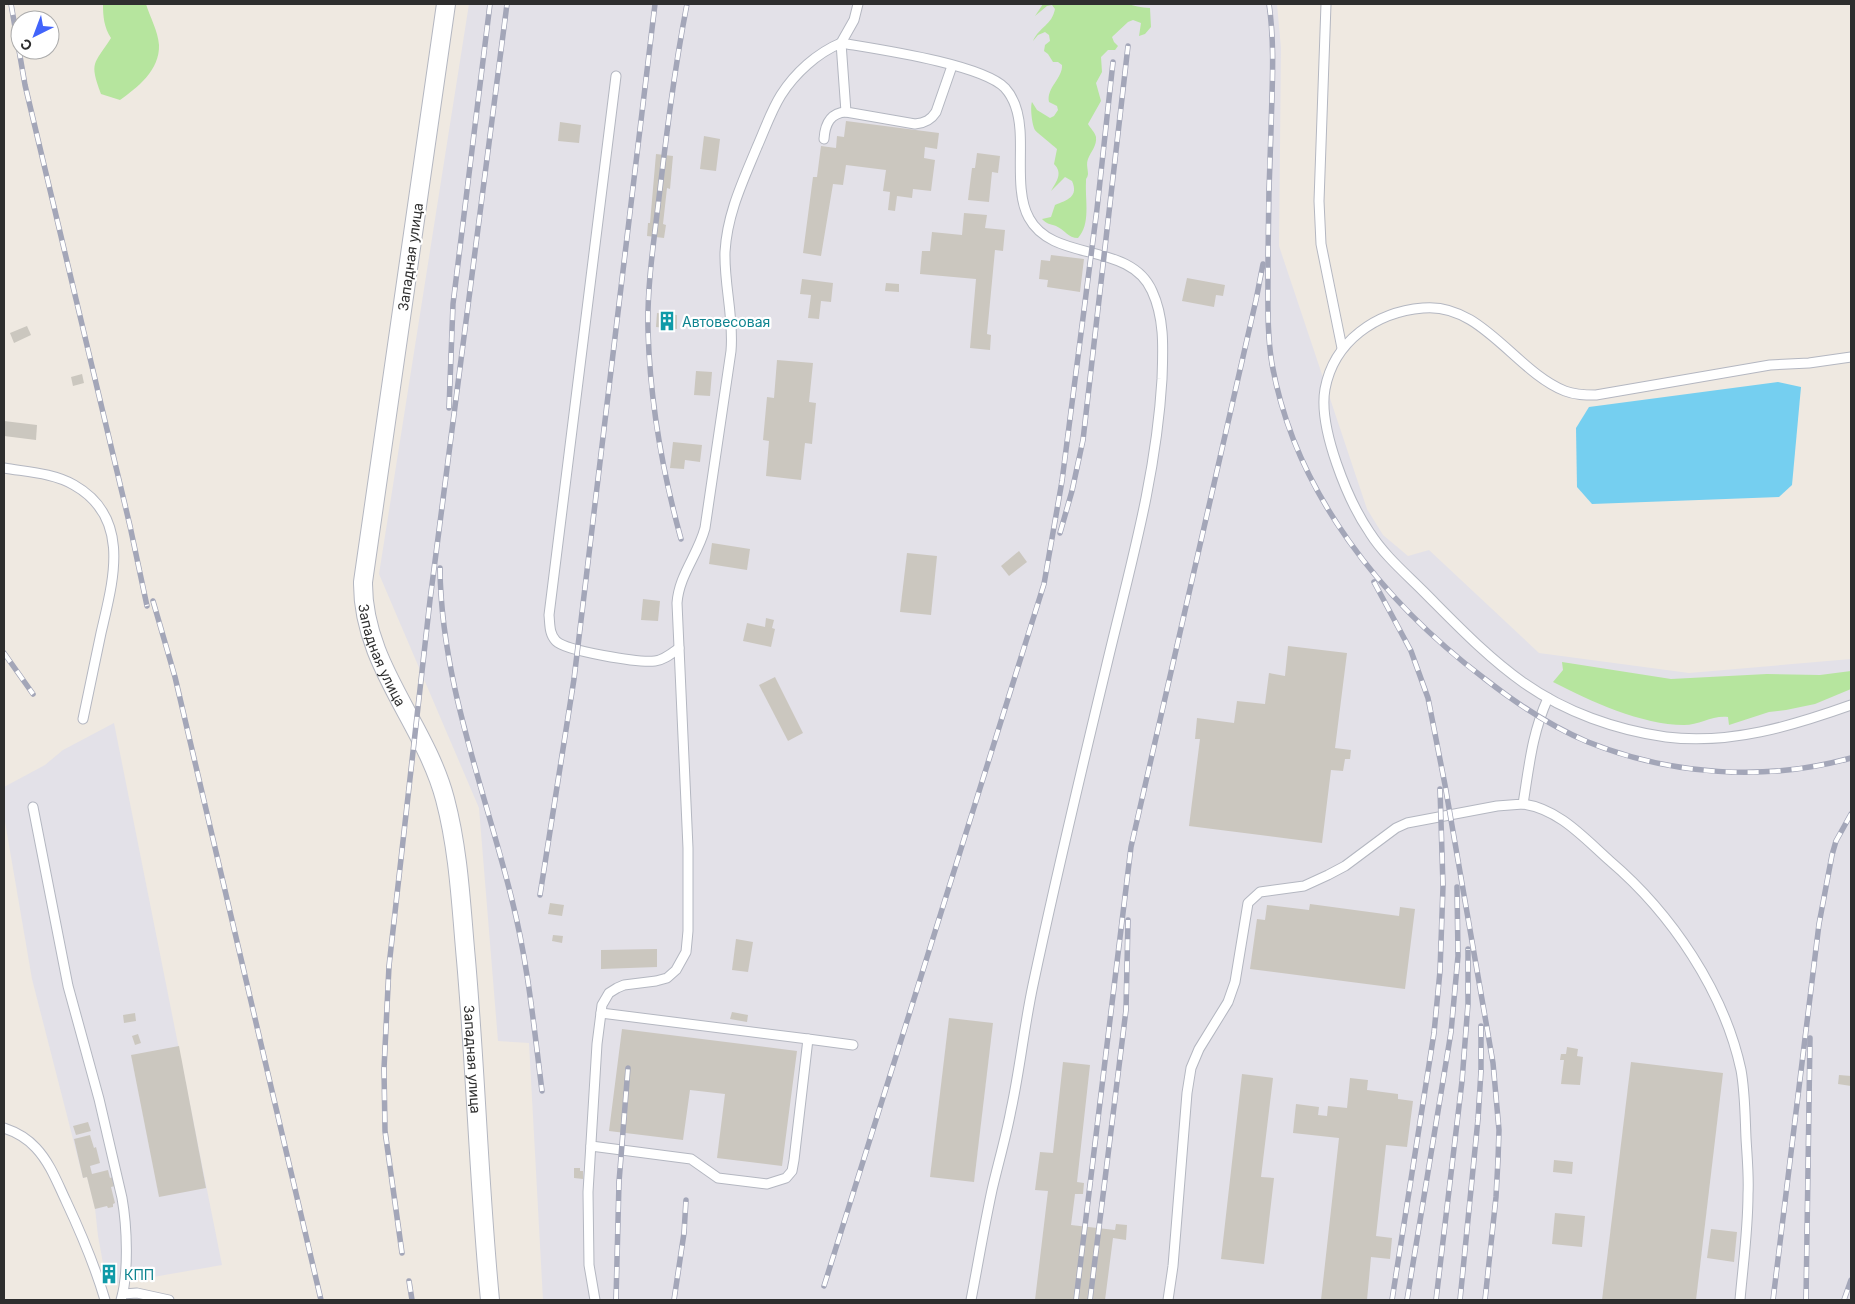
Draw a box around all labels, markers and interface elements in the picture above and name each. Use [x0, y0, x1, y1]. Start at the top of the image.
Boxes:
north arrow [10, 10, 60, 60]
text: С [16, 35, 36, 55]
street label: Западная улица [394, 202, 426, 312]
building icon: Автовесовая [656, 310, 678, 332]
place label: Автовесовая [682, 313, 770, 330]
street label: Западная улица [356, 602, 410, 709]
street label: Западная улица [461, 1004, 485, 1114]
building icon: КПП [98, 1263, 120, 1285]
place label: КПП [124, 1266, 154, 1283]

